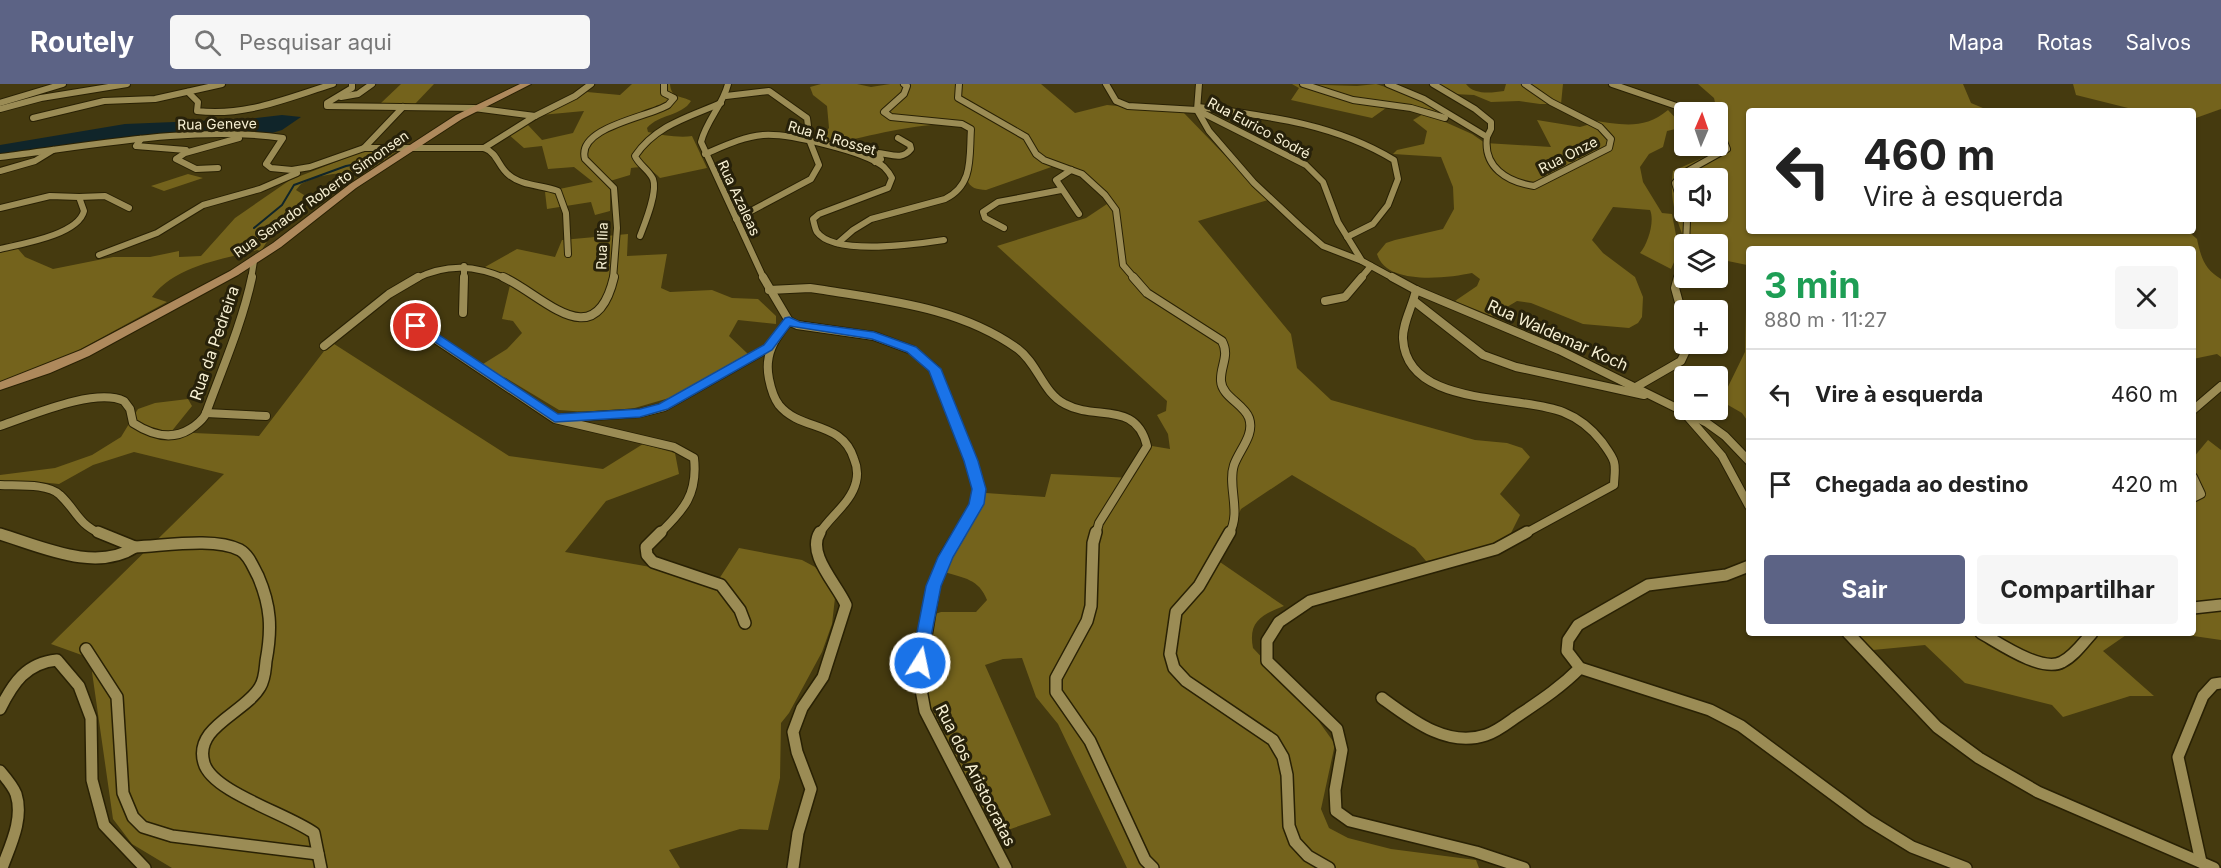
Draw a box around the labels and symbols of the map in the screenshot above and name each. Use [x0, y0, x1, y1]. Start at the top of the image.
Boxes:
street label: Rua Eurico Sodré [1205, 93, 1314, 162]
north arrow [1674, 102, 1728, 156]
street label: Rua Geneve [177, 114, 257, 133]
street label: Rua R. Rosset [786, 117, 879, 158]
street label: Rua Senador Roberto Simonsen [230, 126, 412, 261]
street label: Rua Onze [1536, 133, 1600, 177]
street label: Rua Azaleas [715, 157, 764, 238]
street label: Rua Ilia [592, 222, 611, 270]
street label: Rua da Pedreira [185, 283, 243, 403]
street label: Rua Waldemar Koch [1484, 295, 1632, 375]
pin [390, 300, 441, 351]
position arrow [888, 631, 952, 695]
street label: Rua dos Aristocratas [932, 701, 1020, 849]

